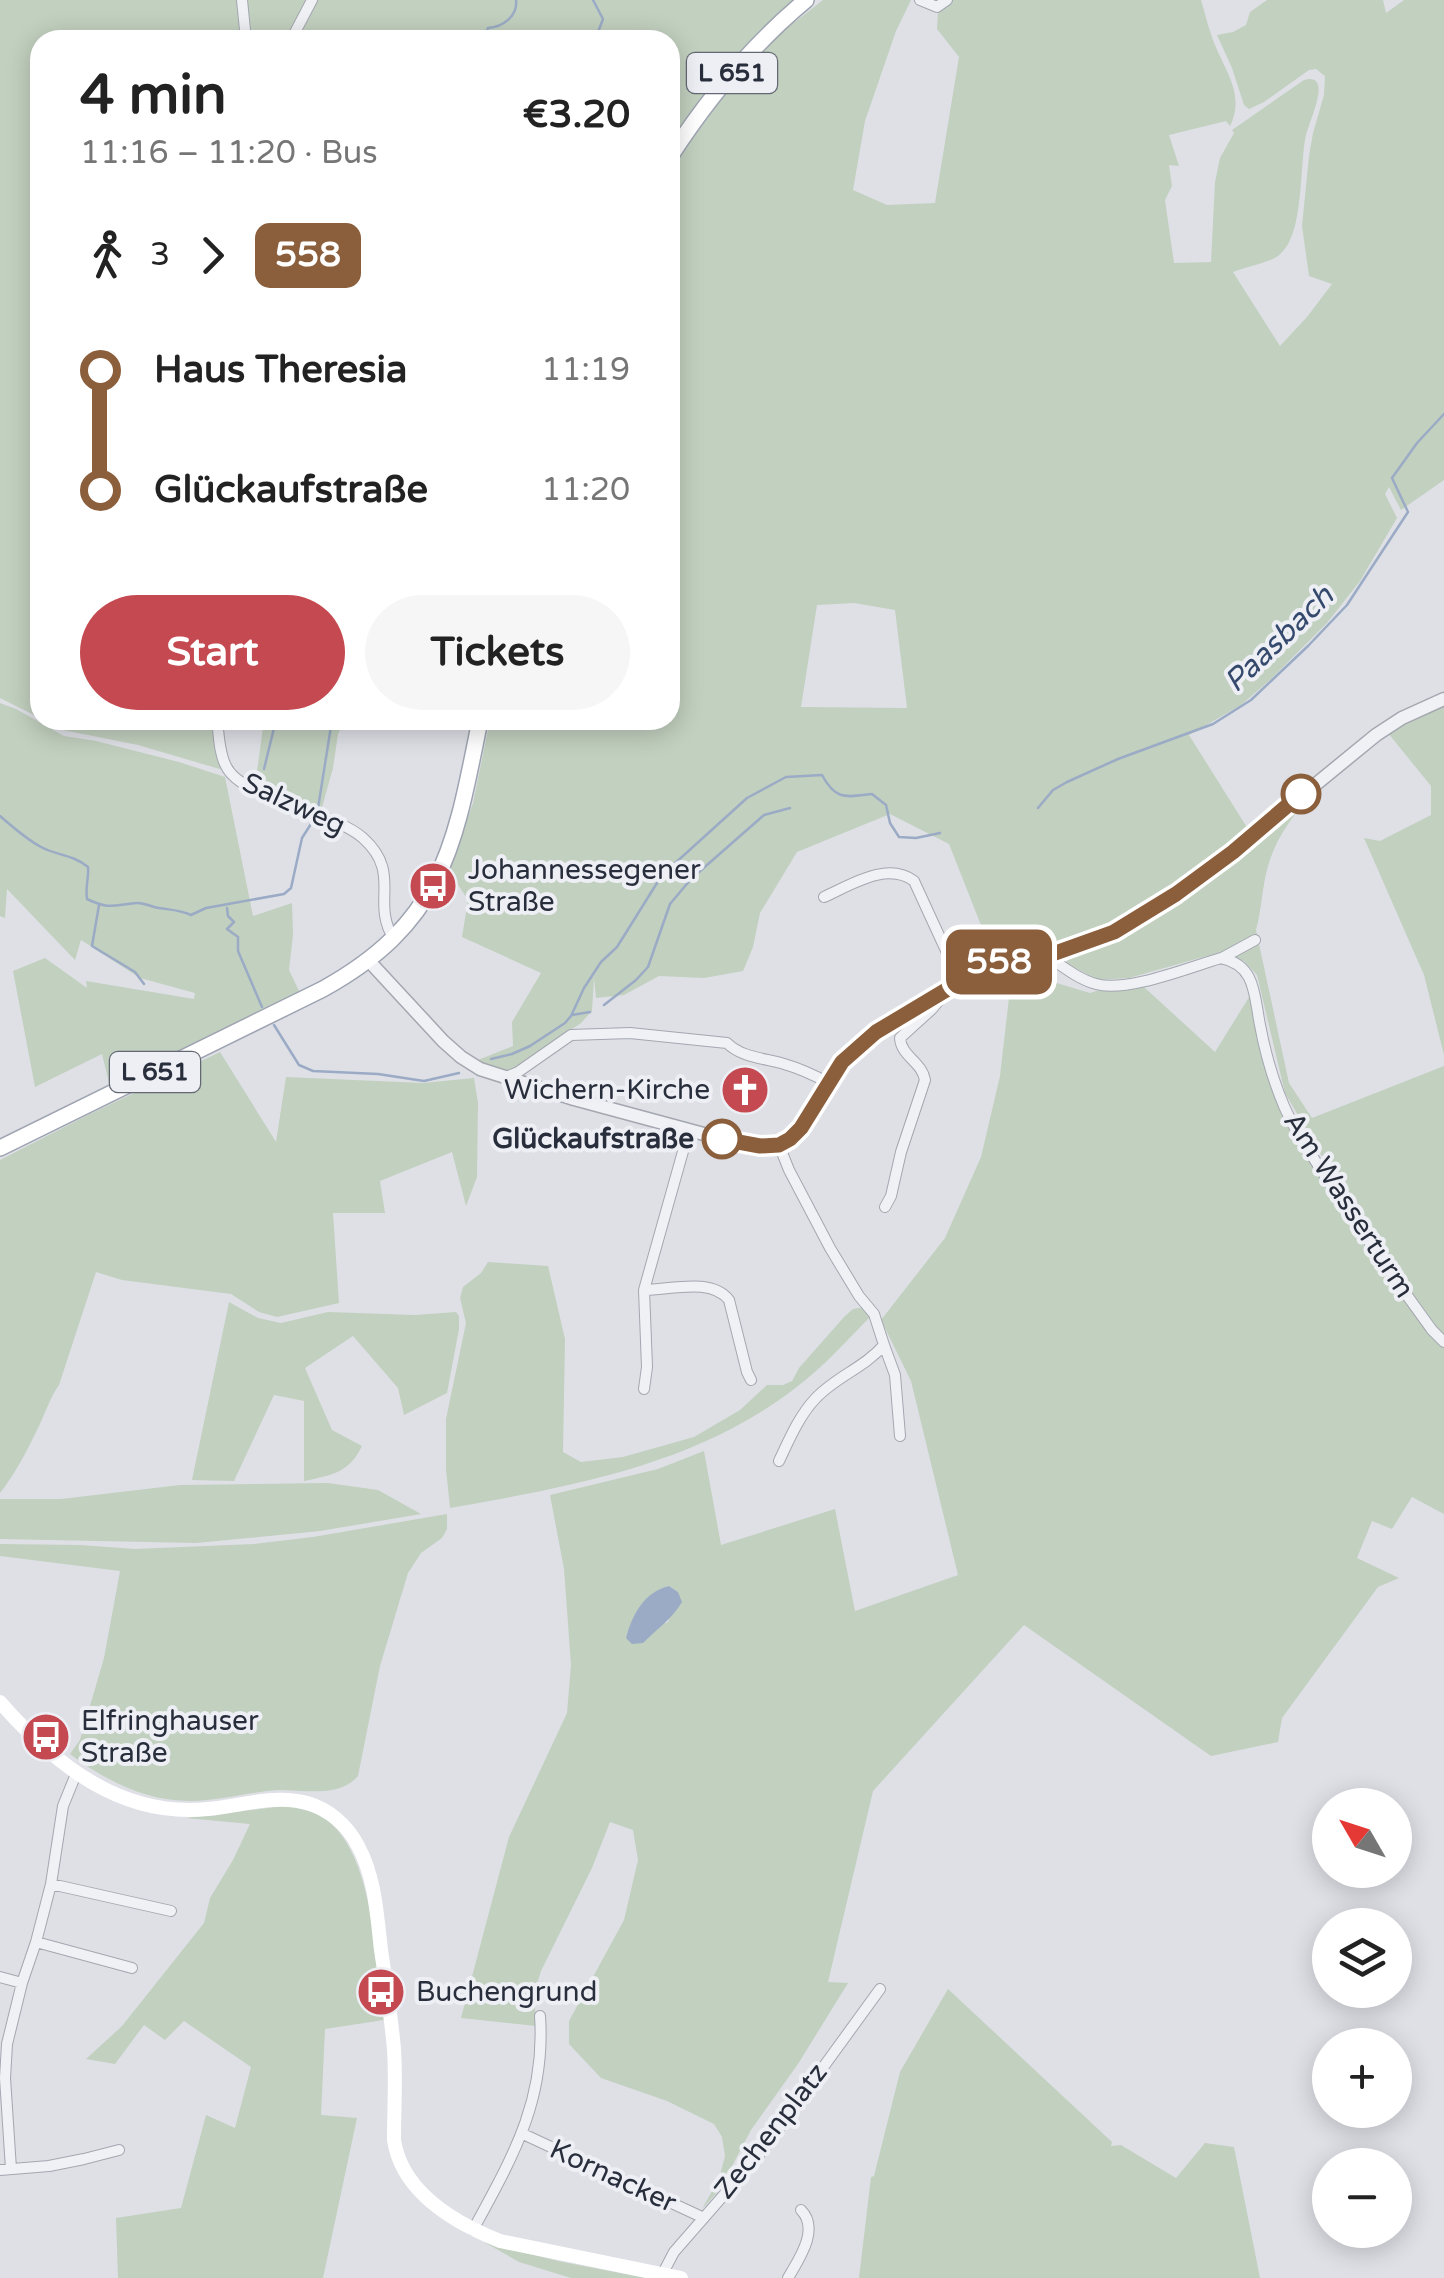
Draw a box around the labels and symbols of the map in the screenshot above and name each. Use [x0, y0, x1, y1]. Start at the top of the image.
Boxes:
road number: L 651 [687, 53, 777, 93]
water label: Paasbach [1217, 577, 1342, 700]
street label: Salzweg [237, 765, 351, 843]
unlabelled marker [1282, 775, 1320, 813]
place label: Johannessegener Straße [468, 853, 701, 919]
bus stop icon: Johannessegener Straße [407, 860, 459, 912]
line badge: 558 [942, 930, 1056, 994]
road number: L 651 [110, 1052, 200, 1092]
church icon: Wichern-Kirche [719, 1064, 771, 1116]
place label: Wichern-Kirche [504, 1073, 710, 1107]
street label: Am Wasserturm [1276, 1106, 1422, 1304]
marker: Glückaufstraße [703, 1120, 741, 1158]
place label: Glückaufstraße [492, 1122, 694, 1156]
place label: Elfringhauser Straße [81, 1704, 259, 1770]
bus stop icon: Elfringhauser Straße [20, 1711, 72, 1763]
north arrow [1312, 1788, 1412, 1888]
bus stop icon: Buchengrund [355, 1966, 407, 2018]
place label: Buchengrund [416, 1975, 597, 2009]
street label: Zechenplatz [707, 2056, 835, 2206]
street label: Kornacker [544, 2132, 682, 2220]

